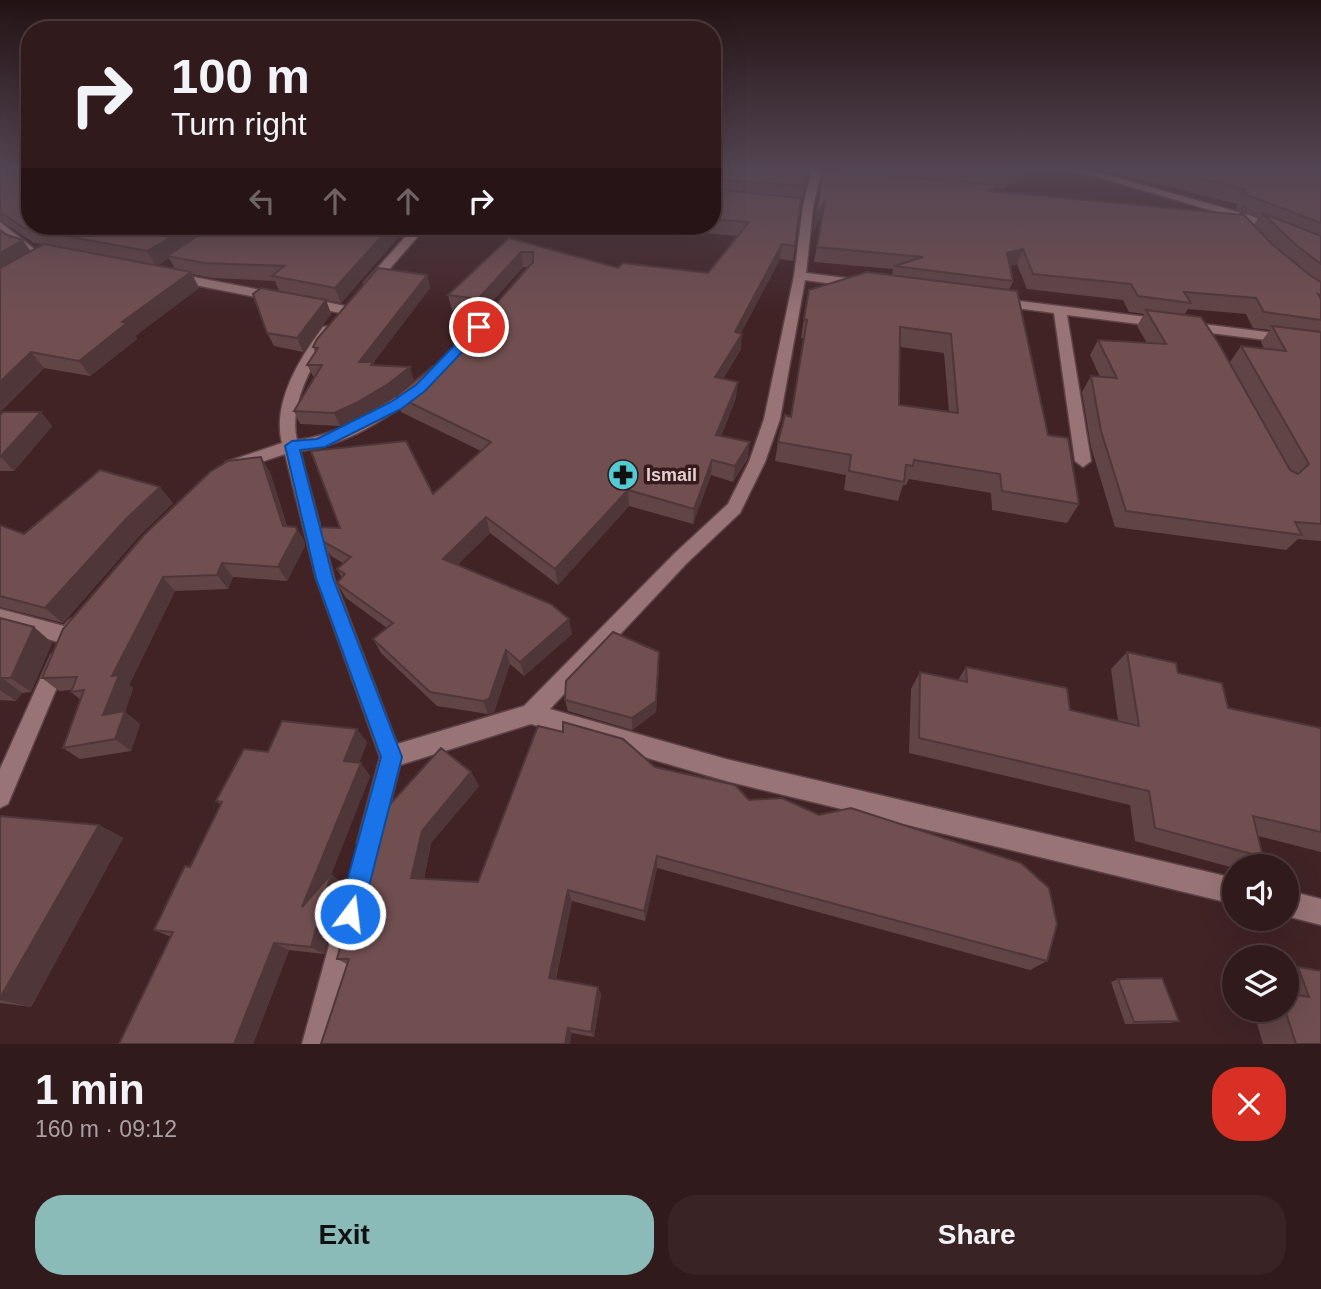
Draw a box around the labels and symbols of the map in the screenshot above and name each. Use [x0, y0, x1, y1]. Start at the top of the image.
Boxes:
pin [449, 297, 509, 357]
pharmacy icon: Ismail [606, 458, 640, 492]
place label: Ismail [646, 465, 697, 485]
position arrow [313, 877, 387, 951]

